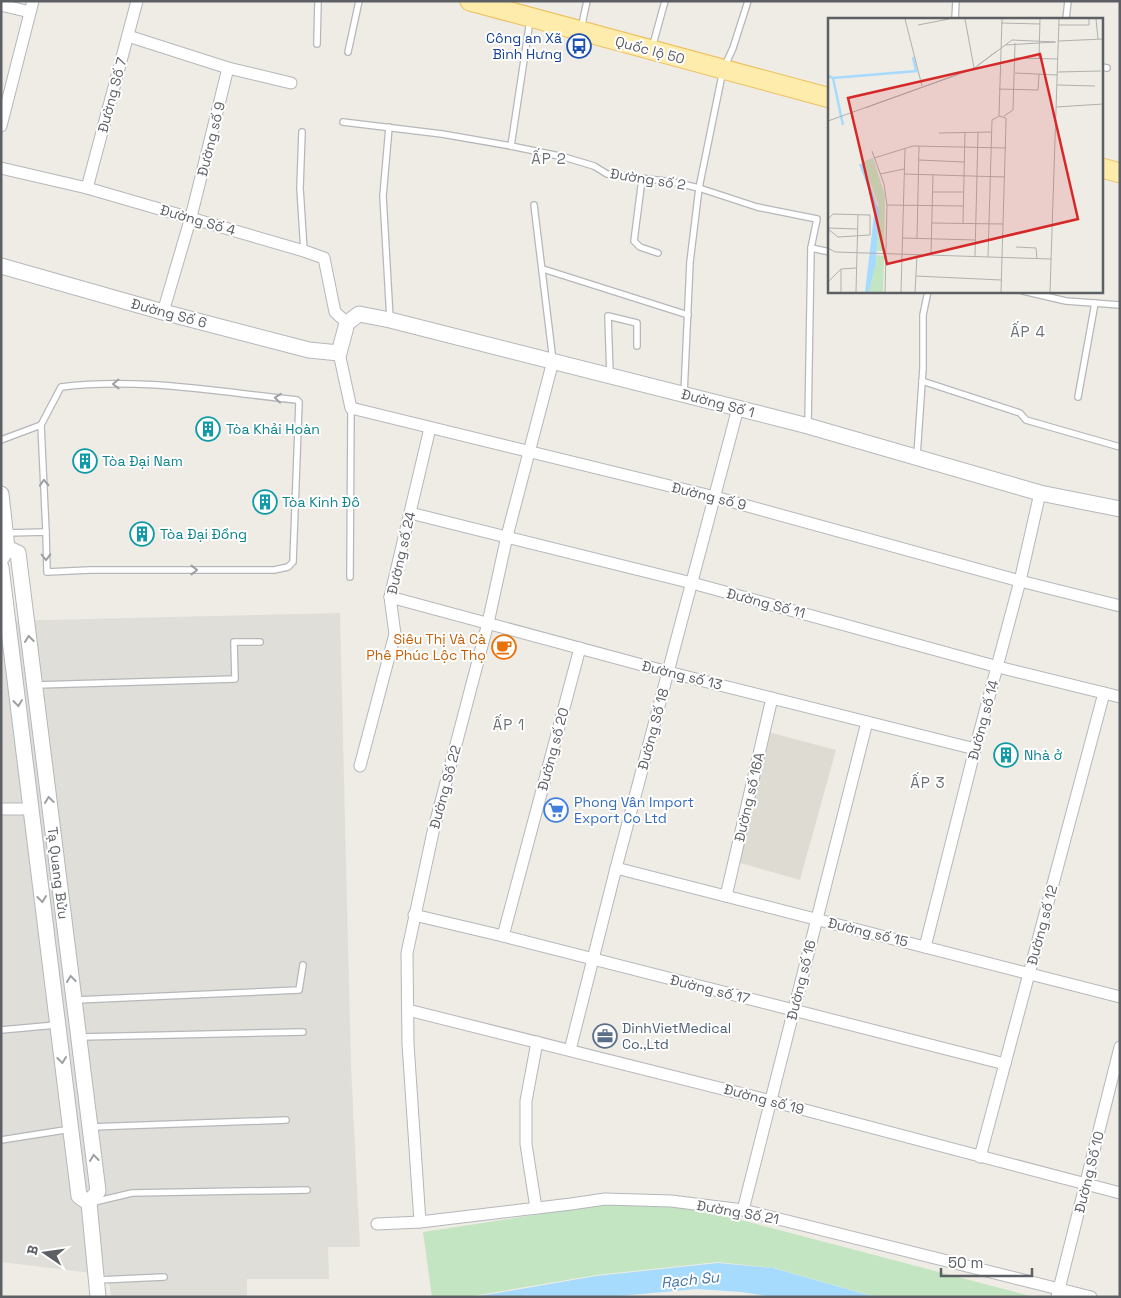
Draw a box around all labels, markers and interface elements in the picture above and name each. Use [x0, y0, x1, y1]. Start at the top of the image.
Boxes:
inset map [828, 18, 1104, 292]
place label: Công an Xã Bình Hưng [486, 29, 562, 63]
street label: Quốc lộ 50 [613, 32, 687, 68]
bus stop icon: Công an Xã Bình Hưng [566, 33, 592, 59]
street label: Đường Số 7 [93, 55, 131, 134]
street label: Đường số 9 [193, 100, 229, 178]
district label: ẤP 2 [531, 148, 567, 168]
street label: Đường số 2 [609, 164, 687, 194]
street label: Đường Số 4 [158, 201, 238, 239]
street label: Đường Số 6 [129, 294, 209, 332]
district label: ẤP 4 [1010, 321, 1046, 341]
one-way arrow [112, 379, 120, 389]
street label: Đường Số 1 [680, 385, 756, 421]
one-way arrow [273, 393, 281, 404]
building icon: Tòa Khải Hoàn [195, 416, 221, 442]
place label: Tòa Khải Hoàn [226, 420, 320, 438]
building icon: Tòa Đại Nam [72, 448, 98, 474]
place label: Tòa Đại Nam [102, 452, 183, 470]
street label: Đường số 9 [670, 478, 748, 514]
one-way arrow [38, 479, 49, 487]
building icon: Tòa Kinh Đô [252, 489, 278, 515]
place label: Tòa Kinh Đô [282, 493, 360, 511]
street label: Đường số 24 [383, 510, 419, 596]
building icon: Tòa Đại Đồng [129, 521, 155, 547]
place label: Tòa Đại Đồng [160, 525, 247, 543]
one-way arrow [41, 553, 52, 561]
one-way arrow [190, 565, 198, 575]
street label: Đường Số 11 [725, 584, 807, 622]
place label: Siêu Thị Và Cà Phê Phúc Lộc Thọ [366, 630, 486, 664]
cafe icon: Siêu Thị Và Cà Phê Phúc Lộc Thọ [491, 634, 517, 660]
one-way arrow [24, 635, 35, 643]
street label: Đường số 13 [640, 656, 724, 694]
street label: Đường số 14 [964, 678, 1002, 762]
street label: Đường Số 18 [633, 686, 673, 772]
one-way arrow [12, 699, 23, 707]
street label: Đường số 20 [533, 705, 573, 792]
district label: ẤP 1 [493, 714, 525, 734]
building icon: Nhà ở [993, 742, 1019, 768]
street label: Đường Số 22 [425, 743, 465, 831]
place label: Nhà ở [1024, 746, 1063, 764]
street label: Đường số 16A [730, 750, 768, 843]
district label: ẤP 3 [910, 772, 946, 792]
place label: Phong Vân Import Export Co Ltd [574, 793, 694, 827]
one-way arrow [44, 796, 55, 804]
supermarket icon: Phong Vân Import Export Co Ltd [543, 797, 569, 823]
street label: Tạ Quang Bửu [43, 826, 73, 920]
street label: Đường số 12 [1023, 883, 1061, 967]
one-way arrow [36, 895, 47, 903]
street label: Đường số 15 [826, 913, 910, 951]
street label: Đường số 16 [782, 938, 820, 1022]
street label: Đường số 17 [668, 970, 752, 1008]
one-way arrow [66, 975, 77, 983]
place label: DinhVietMedical Co.,Ltd [622, 1019, 731, 1053]
office icon: DinhVietMedical Co.,Ltd [592, 1023, 618, 1049]
one-way arrow [56, 1056, 67, 1064]
street label: Đường số 19 [722, 1080, 806, 1118]
street label: Đường Số 10 [1070, 1129, 1108, 1215]
one-way arrow [89, 1153, 100, 1161]
street label: Đường Số 21 [695, 1196, 781, 1228]
north arrow [20, 1228, 70, 1278]
text: B [23, 1244, 42, 1257]
scale bar [941, 1246, 1032, 1278]
text: 50 m [948, 1253, 983, 1272]
water label: Rạch Su [660, 1267, 721, 1292]

